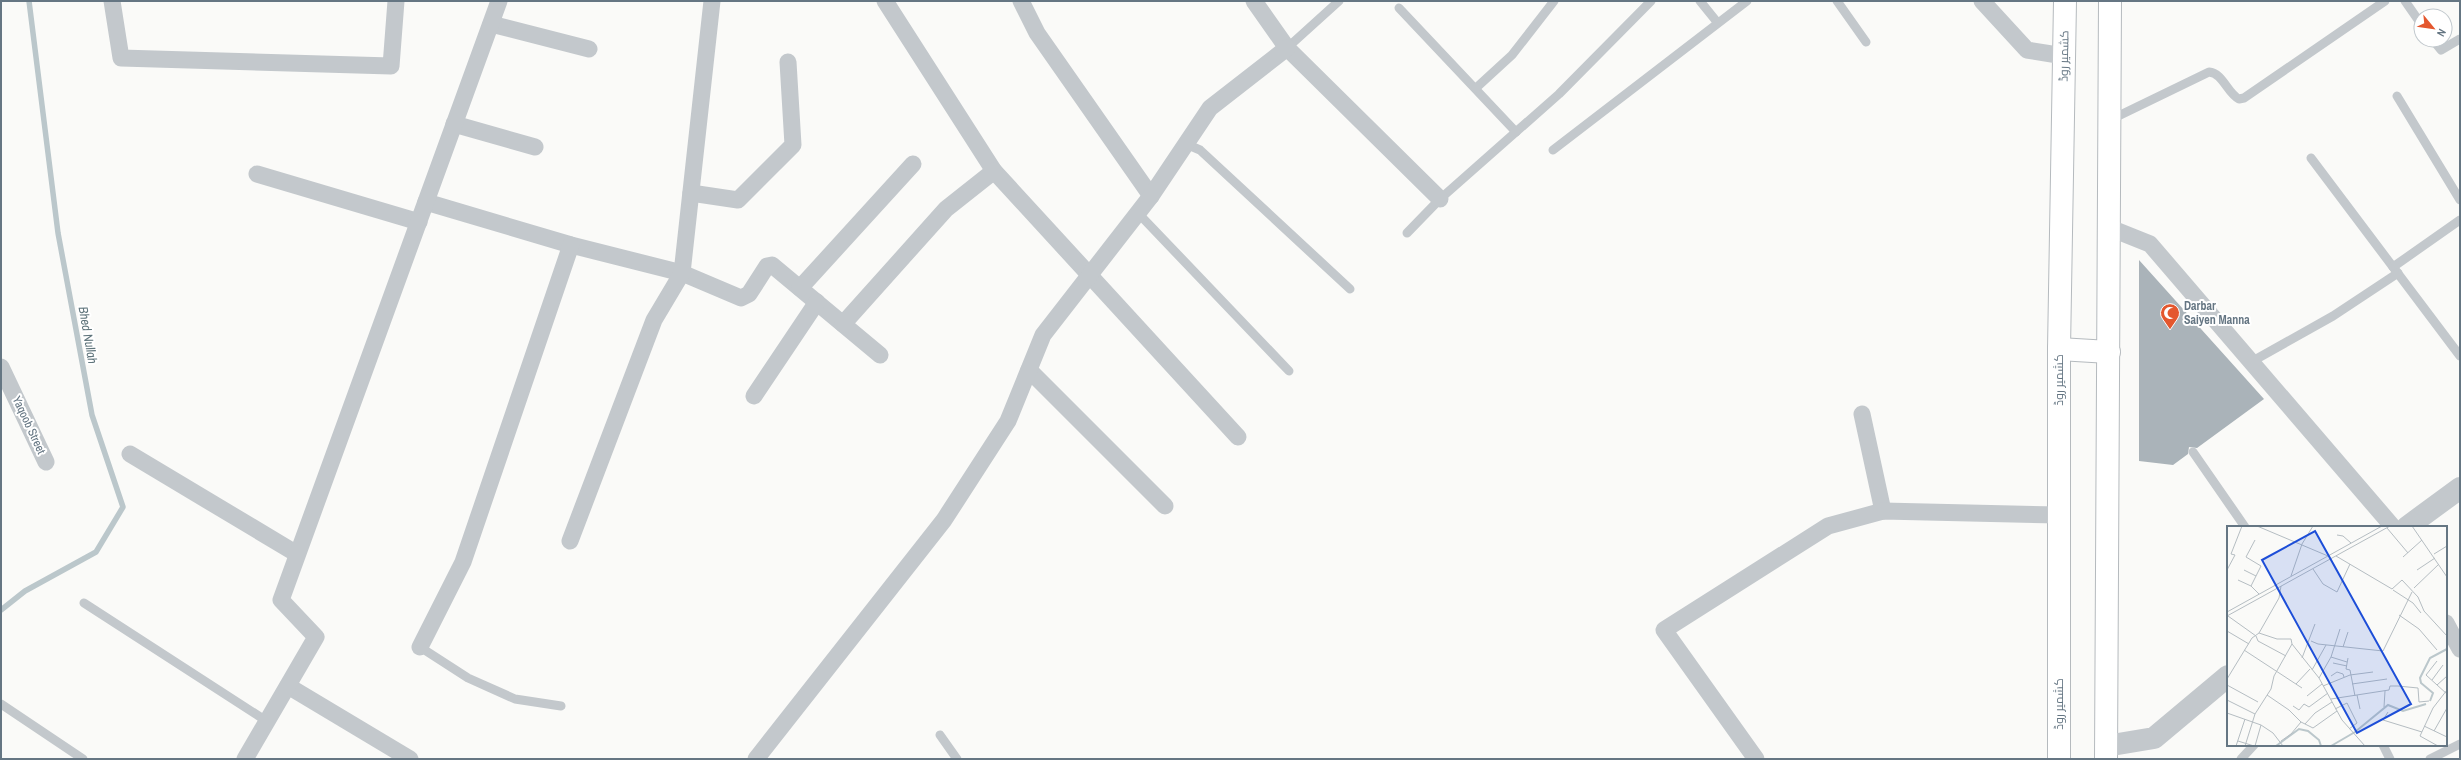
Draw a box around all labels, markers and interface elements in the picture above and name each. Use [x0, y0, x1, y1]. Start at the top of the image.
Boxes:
north arrow [2413, 8, 2453, 48]
text: N [2434, 27, 2449, 39]
street label: کشمیر روڈ [2056, 30, 2072, 82]
place label: Darbar Saiyen Manna [2184, 298, 2250, 328]
mosque icon: Darbar Saiyen Manna [2159, 302, 2181, 330]
water label: Bhed Nullah [75, 305, 101, 365]
street label: کشمیر روڈ [2051, 354, 2067, 406]
street label: Yaqoob Street [9, 393, 50, 457]
inset map [2227, 526, 2447, 746]
street label: کشمیر روڈ [2051, 678, 2067, 730]

